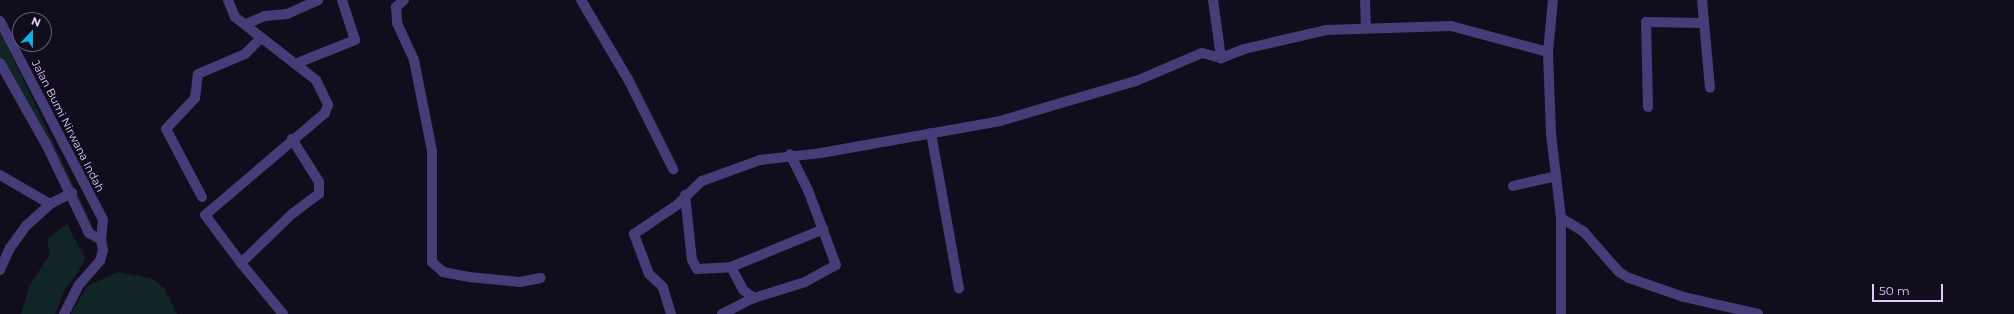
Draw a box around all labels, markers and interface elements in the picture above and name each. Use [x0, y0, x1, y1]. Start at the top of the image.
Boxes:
north arrow [12, 12, 52, 52]
text: N [29, 14, 43, 30]
street label: Jalan Bumi Nirwana Indah [29, 58, 107, 194]
scale bar [1874, 276, 1945, 302]
text: 50 m [1879, 283, 1910, 298]

